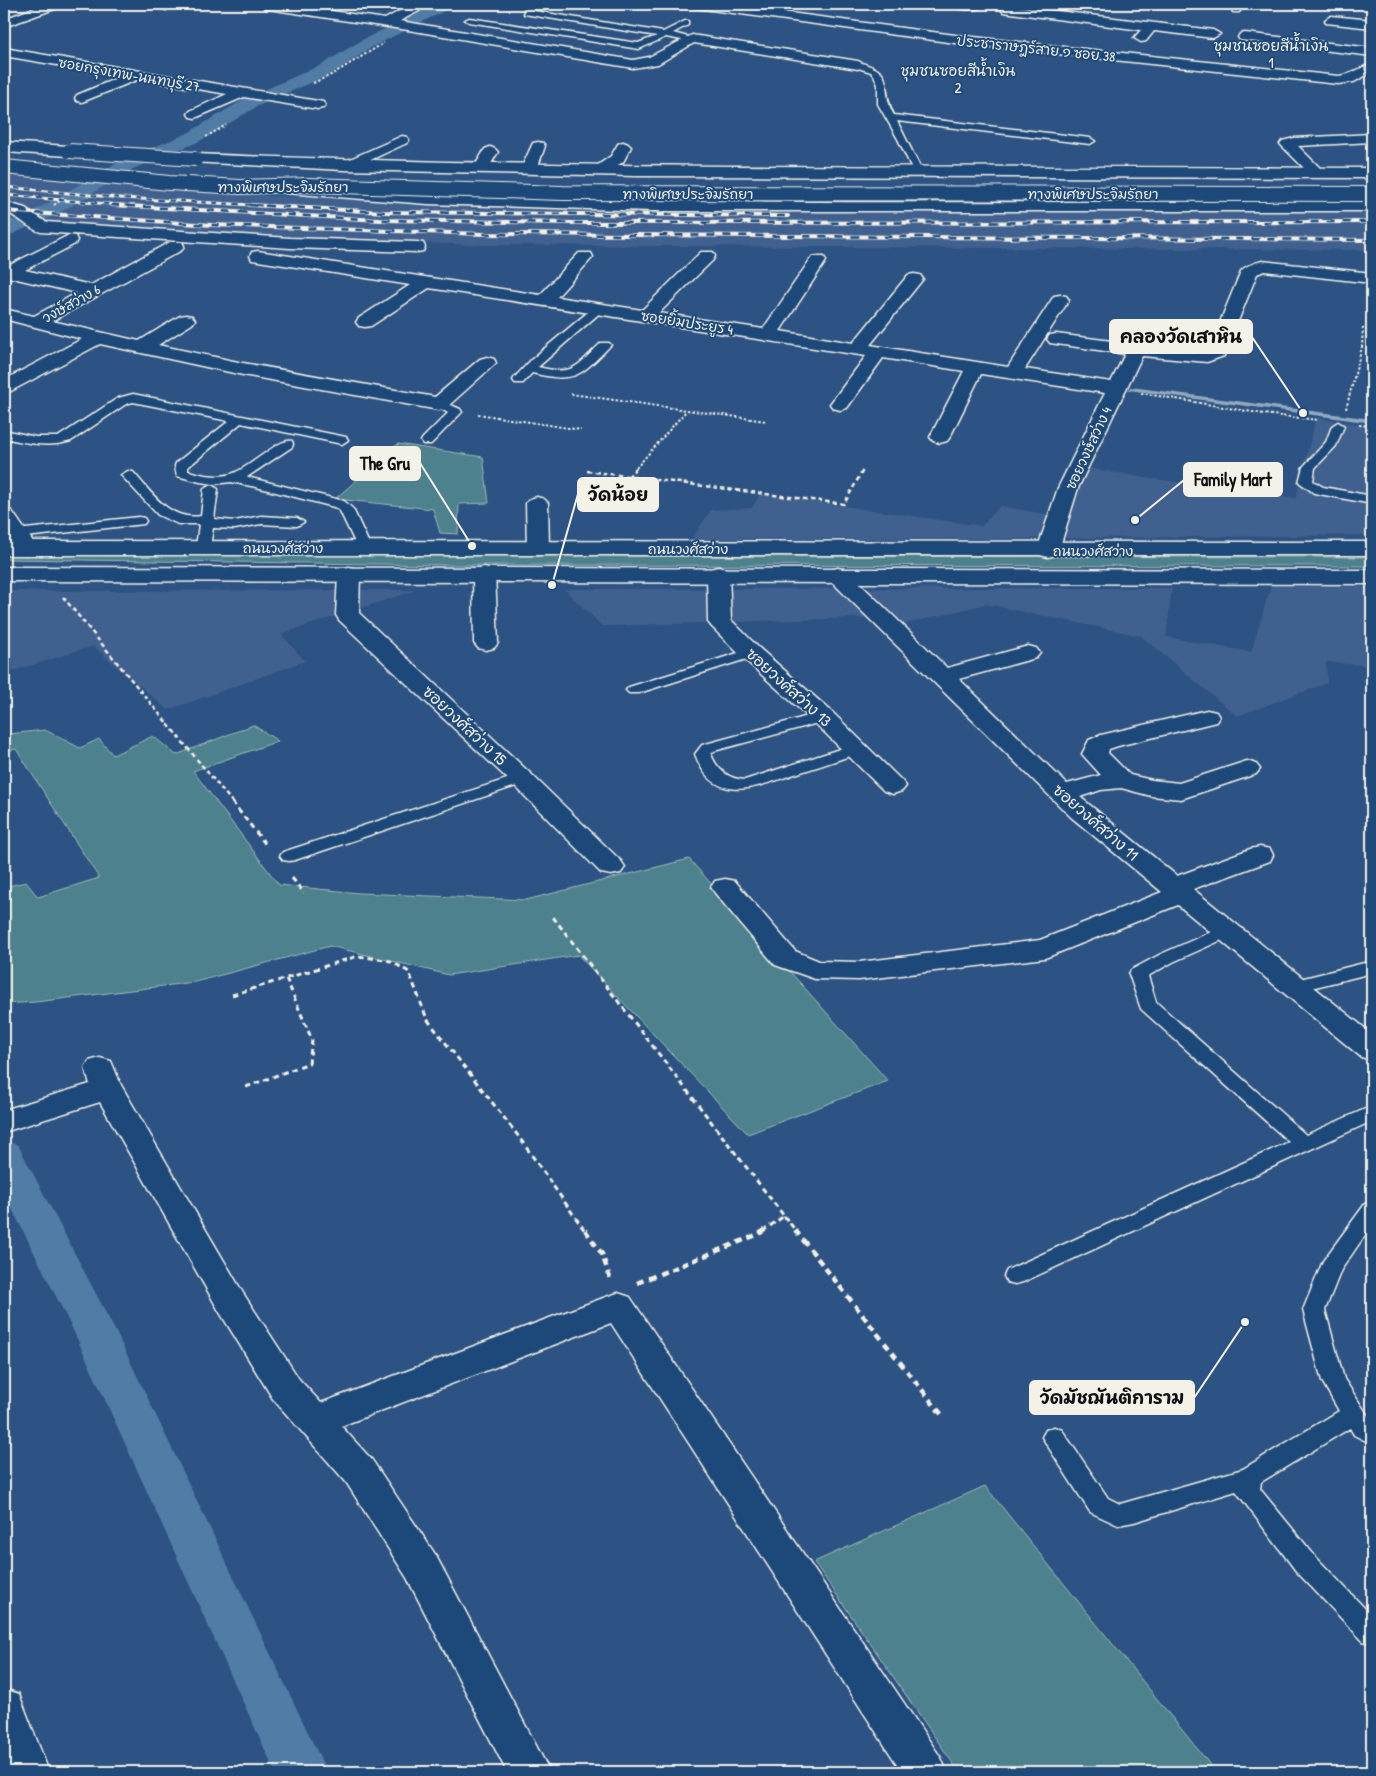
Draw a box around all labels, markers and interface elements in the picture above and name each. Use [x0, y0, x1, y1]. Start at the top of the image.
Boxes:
street label: ประชาราษฎร์สาย ๑ ซอย 38 [956, 30, 1116, 66]
district label: ชุมชนซอยสีน้ำเงิน 1 [1214, 32, 1328, 73]
street label: ซอยกรุงเทพ-นนทบุรี 27 [57, 52, 201, 97]
district label: ชุมชนซอยสีน้ำเงิน 2 [901, 57, 1015, 98]
street label: ทางพิเศษประจิมรัถยา [218, 177, 348, 196]
street label: ทางพิเศษประจิมรัถยา [623, 184, 753, 203]
street label: ทางพิเศษประจิมรัถยา [1028, 184, 1158, 203]
street label: วงษ์สว่าง 6 [39, 279, 104, 327]
street label: ซอยยิ้มประยูร 4 [639, 304, 735, 340]
callout: คลองวัดเสาหิน [1110, 320, 1252, 353]
text: คลองวัดเสาหิน [1120, 324, 1242, 349]
street label: ซอยวงษ์สว่าง 4 [1060, 403, 1116, 493]
callout: The Gru [350, 447, 420, 480]
text: The Gru [359, 451, 411, 476]
callout: Family Mart [1184, 463, 1282, 496]
text: Family Mart [1193, 467, 1273, 493]
callout: วัดน้อย [578, 478, 658, 511]
text: วัดน้อย [588, 482, 648, 507]
street label: ถนนวงศ์สว่าง [243, 538, 323, 557]
street label: ถนนวงศ์สว่าง [648, 539, 728, 558]
street label: ถนนวงศ์สว่าง [1053, 541, 1133, 560]
street label: ซอยวงศ์สว่าง 13 [742, 643, 836, 731]
street label: ซอยวงศ์สว่าง 15 [418, 680, 512, 770]
street label: ซอยวงศ์สว่าง 11 [1049, 779, 1144, 865]
callout: วัดมัชฌันติการาม [1030, 1381, 1194, 1414]
text: วัดมัชฌันติการาม [1040, 1385, 1184, 1410]

